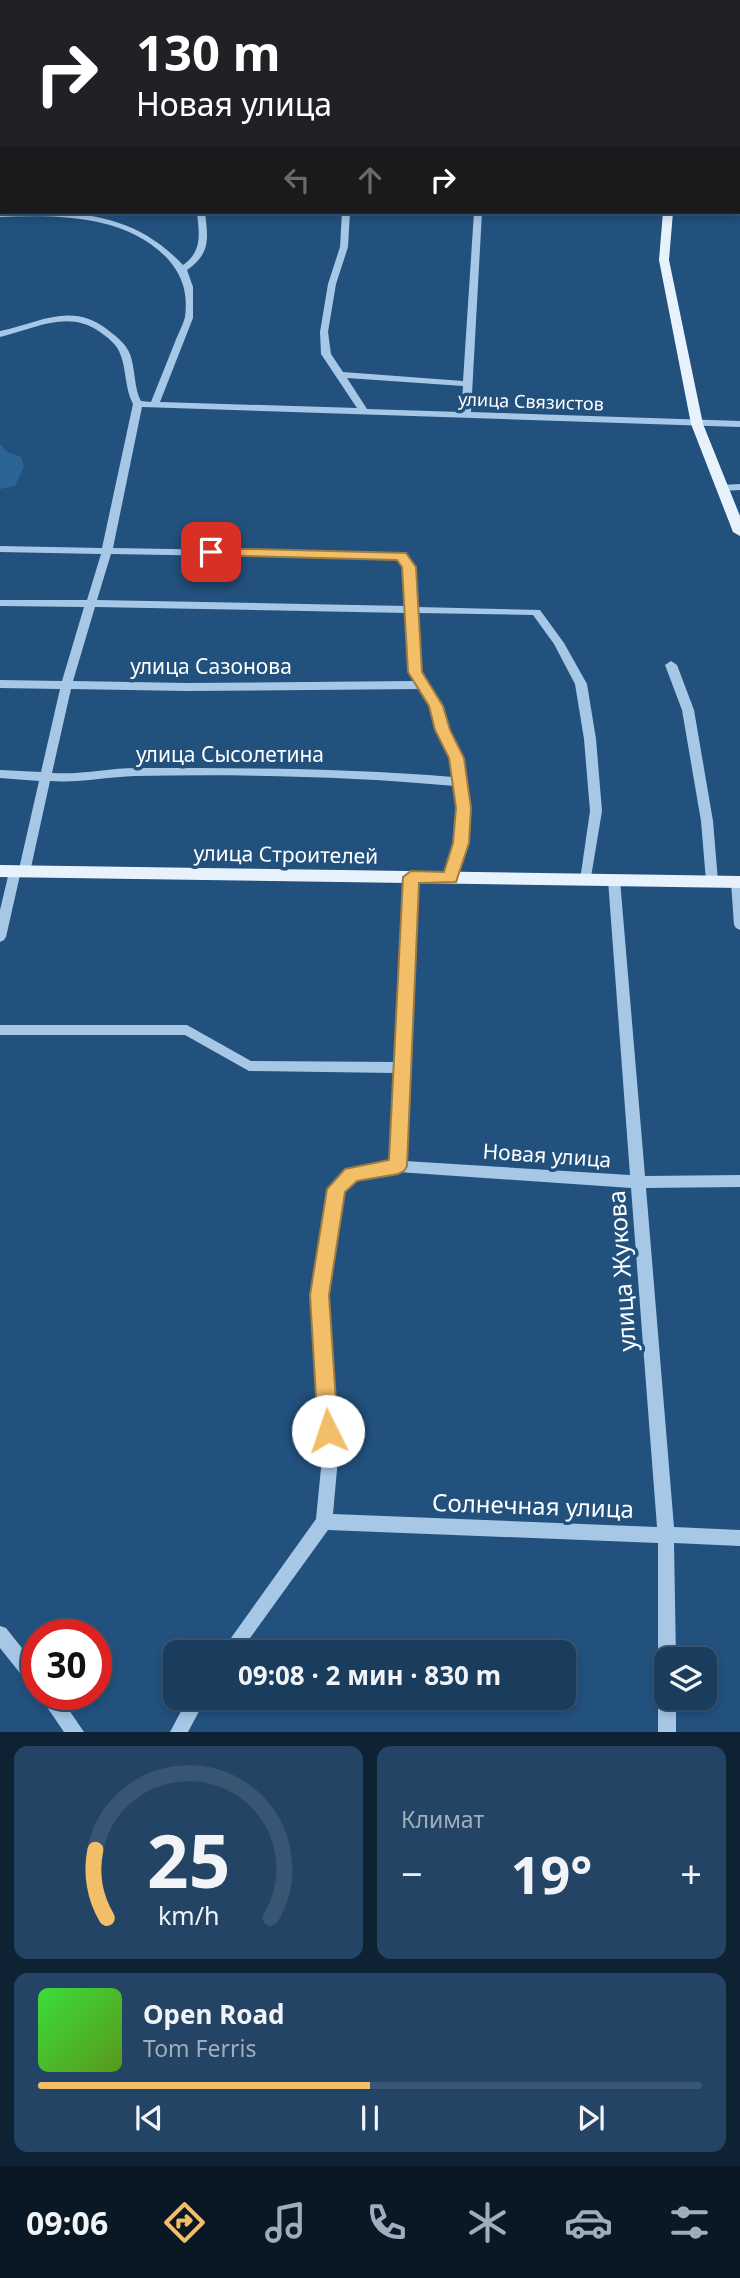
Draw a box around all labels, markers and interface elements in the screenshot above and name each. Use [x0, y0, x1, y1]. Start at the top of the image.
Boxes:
text: 130 m [136, 19, 281, 85]
icon: right [21, 28, 112, 119]
text: Новая улица [136, 82, 332, 125]
icon: left [278, 161, 316, 199]
icon: ahead [351, 161, 389, 199]
icon: right [424, 161, 462, 199]
street label: улица Связистов [458, 386, 604, 416]
pin [181, 522, 241, 582]
icon: arrive [192, 533, 230, 571]
street label: улица Сазонова [130, 652, 292, 680]
street label: улица Сысолетина [136, 740, 324, 768]
street label: улица Строителей [193, 838, 379, 870]
street label: Новая улица [482, 1137, 612, 1173]
street label: улица Жукова [599, 1189, 643, 1353]
position arrow [291, 1394, 365, 1468]
street label: Солнечная улица [432, 1485, 634, 1525]
speed limit sign: 30 [21, 1619, 112, 1710]
map controls [654, 1647, 717, 1710]
button: layers [654, 1647, 717, 1710]
text: 09:08 · 2 мин · 830 m [238, 1657, 501, 1693]
text: Климат [401, 1803, 484, 1835]
text: 25 [147, 1811, 230, 1910]
text: 19° [511, 1838, 592, 1909]
text: − [401, 1847, 423, 1899]
text: + [680, 1847, 702, 1899]
text: km/h [158, 1898, 219, 1932]
text: Open Road [143, 1996, 285, 2032]
text: Tom Ferris [143, 2032, 256, 2064]
icon: previous [130, 2099, 168, 2137]
icon: pause [351, 2099, 389, 2137]
icon: next [572, 2099, 610, 2137]
icon: directions [160, 2198, 209, 2247]
icon: music [261, 2198, 310, 2247]
icon: phone [362, 2198, 411, 2247]
icon: climate [463, 2198, 512, 2247]
icon: car [564, 2198, 613, 2247]
icon: filters [665, 2198, 714, 2247]
text: 09:06 [26, 2201, 108, 2244]

